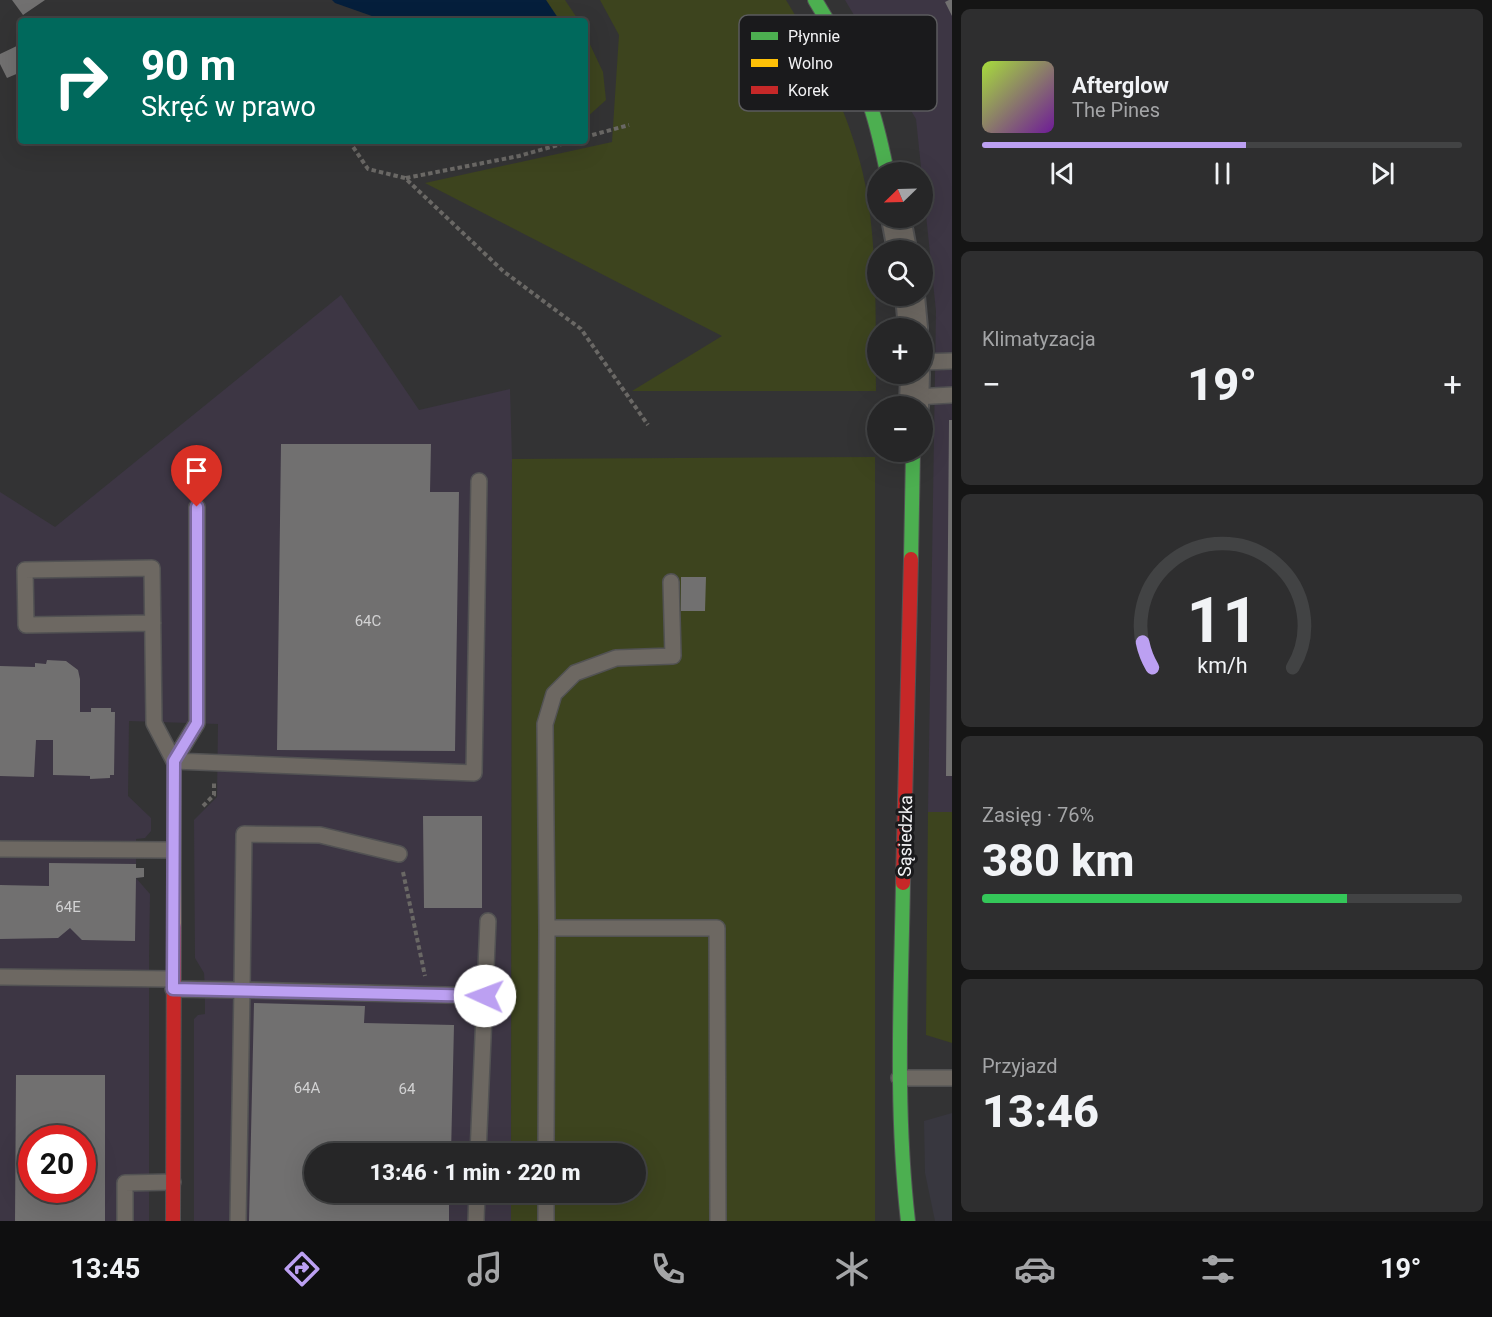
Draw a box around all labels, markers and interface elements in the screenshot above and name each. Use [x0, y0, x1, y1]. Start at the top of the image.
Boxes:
legend [739, 15, 937, 111]
text: Płynnie [788, 27, 840, 46]
text: 90 m [141, 41, 236, 90]
icon: right [42, 42, 120, 120]
text: Wolno [788, 54, 833, 73]
text: Afterglow [1072, 73, 1169, 98]
text: Korek [788, 81, 830, 100]
text: Skręć w prawo [141, 91, 316, 123]
text: The Pines [1072, 98, 1160, 122]
icon: previous [1046, 157, 1079, 190]
icon: pause [1206, 157, 1239, 190]
icon: next [1366, 157, 1399, 190]
north arrow [867, 162, 933, 228]
map controls [867, 162, 933, 462]
button: search [867, 240, 933, 306]
button: + [867, 318, 933, 384]
text: Klimatyzacja [982, 327, 1096, 351]
text: 19° [1187, 358, 1257, 411]
text: − [982, 365, 1001, 404]
text: + [1443, 365, 1462, 404]
button: − [867, 396, 933, 462]
pin [171, 445, 222, 507]
icon: arrive [180, 454, 213, 487]
text: 11 [1186, 584, 1258, 657]
house number: 64C [355, 612, 382, 630]
text: km/h [1197, 653, 1247, 678]
street label: Sąsiedzka [894, 795, 916, 877]
text: Zasięg · 76% [982, 803, 1094, 827]
text: 380 km [982, 834, 1134, 887]
house number: 64E [55, 898, 81, 916]
position arrow [453, 964, 517, 1028]
text: Przyjazd [982, 1054, 1058, 1078]
house number: 64A [294, 1079, 321, 1097]
house number: 64 [399, 1080, 416, 1098]
text: 13:46 [982, 1085, 1099, 1138]
speed limit sign: 20 [18, 1125, 96, 1203]
text: 13:46 · 1 min · 220 m [370, 1160, 580, 1185]
icon: directions [281, 1248, 323, 1290]
icon: music [464, 1248, 506, 1290]
icon: phone [647, 1248, 689, 1290]
icon: climate [831, 1248, 873, 1290]
icon: car [1014, 1248, 1056, 1290]
icon: filters [1197, 1248, 1239, 1290]
text: 13:45 [71, 1253, 140, 1285]
text: 19° [1380, 1253, 1421, 1285]

